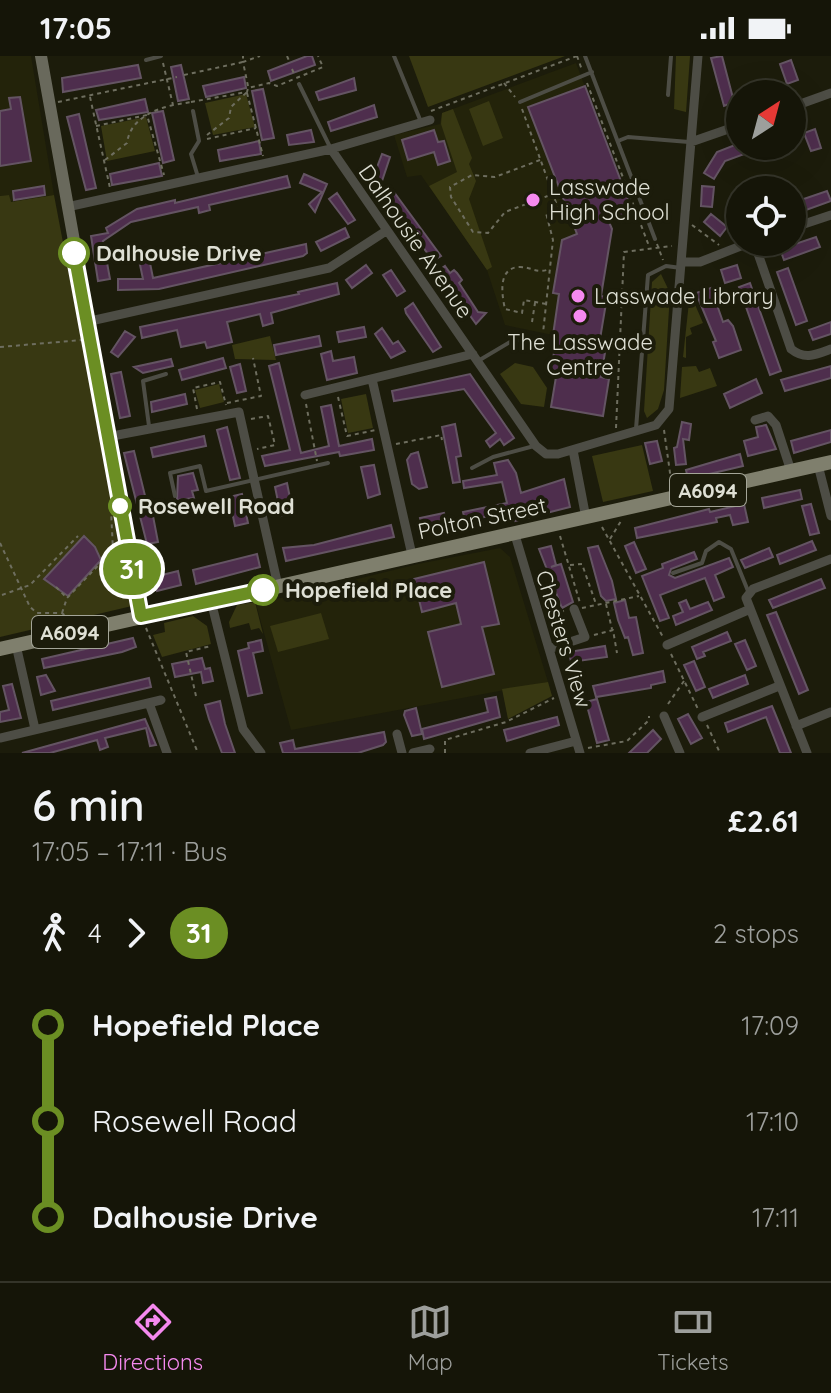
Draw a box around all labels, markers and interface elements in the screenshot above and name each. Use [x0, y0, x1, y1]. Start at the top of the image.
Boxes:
text: 17:05 [40, 9, 112, 47]
north arrow [726, 80, 806, 160]
map controls [726, 80, 806, 256]
street label: Dalhousie Avenue [353, 159, 479, 323]
place label: Lasswade High School [549, 173, 670, 226]
button: locate [726, 176, 806, 256]
marker: Lasswade High School [524, 191, 542, 209]
marker: Dalhousie Drive [59, 238, 89, 268]
place label: Dalhousie Drive [96, 239, 262, 267]
place label: Lasswade Library [594, 282, 774, 310]
marker: Lasswade Library [569, 287, 587, 305]
marker: The Lasswade Centre [571, 307, 589, 325]
place label: The Lasswade Centre [507, 328, 653, 381]
road number: A6094 [670, 474, 746, 506]
street label: Polton Street [415, 491, 549, 545]
place label: Rosewell Road [138, 492, 295, 520]
marker: Rosewell Road [109, 495, 131, 517]
line badge: 31 [96, 543, 168, 595]
text: 31 [119, 551, 145, 586]
street label: Chesters View [530, 567, 598, 711]
marker: Hopefield Place [248, 575, 278, 605]
place label: Hopefield Place [285, 576, 452, 604]
road number: A6094 [32, 616, 108, 648]
text: 6 min [32, 777, 145, 832]
text: £2.61 [728, 802, 799, 840]
text: 17:05 – 17:11 · Bus [32, 835, 227, 868]
icon: walk [32, 911, 76, 955]
icon: forward [114, 911, 158, 955]
text: 31 [186, 915, 212, 950]
text: 4 [88, 917, 102, 950]
text: 2 stops [713, 917, 799, 950]
text: Hopefield Place [92, 1006, 320, 1044]
text: 17:09 [741, 1009, 799, 1042]
text: Rosewell Road [92, 1102, 297, 1140]
text: 17:10 [746, 1105, 799, 1138]
text: Dalhousie Drive [92, 1198, 318, 1236]
text: 17:11 [752, 1201, 799, 1234]
tab: Directions [102, 1300, 203, 1376]
tab: Map [408, 1300, 453, 1376]
tab: Tickets [657, 1300, 729, 1376]

